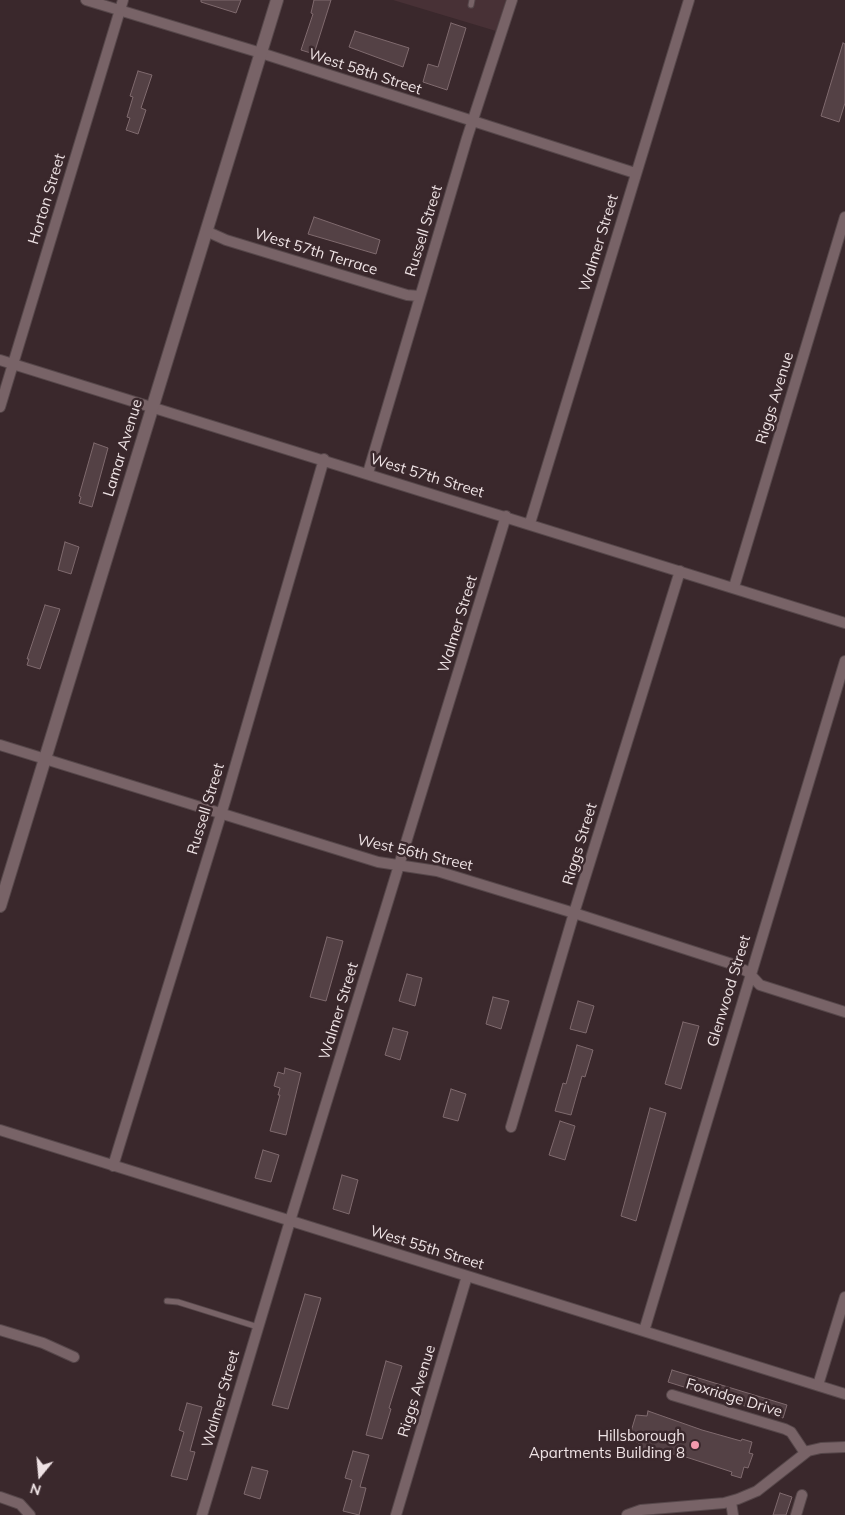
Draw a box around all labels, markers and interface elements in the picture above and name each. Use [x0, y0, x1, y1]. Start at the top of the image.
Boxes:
street label: West 58th Street [306, 45, 424, 99]
street label: Horton Street [25, 152, 69, 246]
street label: Russell Street [402, 183, 446, 279]
street label: Walmer Street [576, 192, 622, 294]
street label: West 57th Terrace [252, 225, 380, 279]
street label: Riggs Avenue [752, 350, 798, 446]
street label: Lamar Avenue [100, 397, 146, 499]
street label: West 57th Street [368, 450, 486, 502]
street label: Walmer Street [435, 573, 481, 675]
street label: Russell Street [184, 761, 228, 857]
street label: Riggs Street [559, 801, 601, 887]
street label: West 56th Street [356, 831, 474, 875]
street label: Glenwood Street [703, 933, 755, 1049]
street label: Walmer Street [316, 960, 362, 1062]
street label: West 55th Street [368, 1222, 486, 1274]
street label: Riggs Avenue [394, 1343, 440, 1439]
street label: Walmer Street [198, 1348, 244, 1450]
street label: Foxridge Drive [684, 1375, 784, 1421]
place label: Hillsborough Apartments Building 8 [529, 1427, 685, 1462]
marker: Hillsborough Apartments Building 8 [689, 1439, 701, 1451]
north arrow [15, 1450, 65, 1500]
text: N [28, 1479, 43, 1500]

